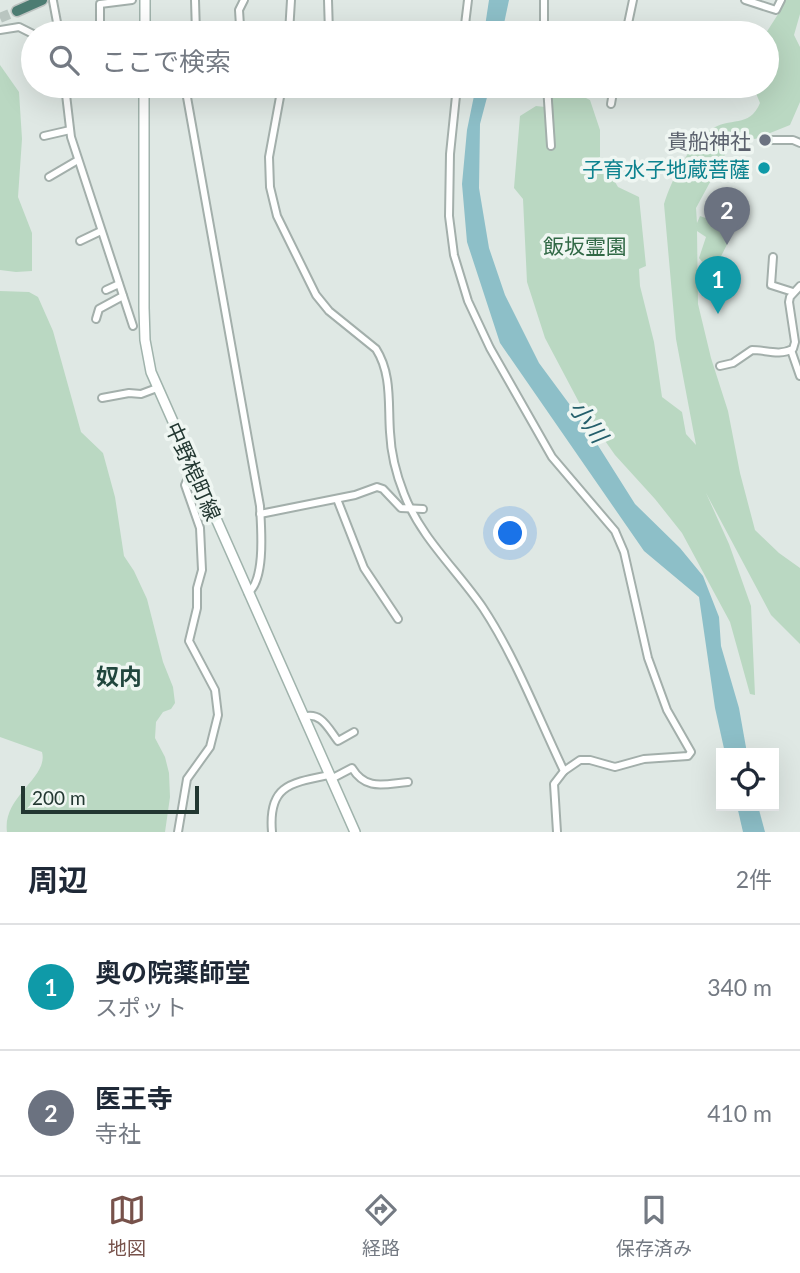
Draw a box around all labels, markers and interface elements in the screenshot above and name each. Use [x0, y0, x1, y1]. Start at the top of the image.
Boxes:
search box [21, 21, 779, 98]
icon: search [45, 41, 83, 79]
text: ここで検索 [101, 45, 231, 77]
place label: 貴船神社 [667, 128, 751, 153]
marker: 貴船神社 [757, 132, 773, 148]
place label: 子育水子地蔵菩薩 [582, 156, 750, 181]
marker: 子育水子地蔵菩薩 [756, 160, 772, 176]
pin: 2 [704, 187, 750, 245]
park label: 飯坂霊園 [543, 233, 627, 258]
pin: 1 [695, 256, 741, 314]
water label: 小川 [564, 394, 616, 450]
street label: 中野梍町線 [161, 418, 227, 524]
your location [493, 516, 527, 550]
district label: 奴内 [96, 662, 142, 690]
map controls [716, 748, 779, 811]
button: locate [716, 748, 779, 811]
scale bar [21, 783, 200, 815]
text: 200 m [32, 786, 86, 809]
text: 周辺 [28, 861, 88, 897]
text: 2件 [736, 865, 772, 893]
text: 奥の院薬師堂 [95, 956, 251, 988]
text: 1 [44, 973, 58, 1001]
text: 340 m [707, 973, 772, 1001]
text: スポット [95, 993, 187, 1021]
text: 医王寺 [95, 1082, 173, 1114]
text: 2 [44, 1099, 58, 1127]
text: 410 m [707, 1099, 772, 1127]
text: 寺社 [95, 1119, 141, 1147]
tab: 地図 [108, 1191, 146, 1260]
tab: 経路 [362, 1191, 400, 1260]
tab: 保存済み [616, 1191, 692, 1260]

